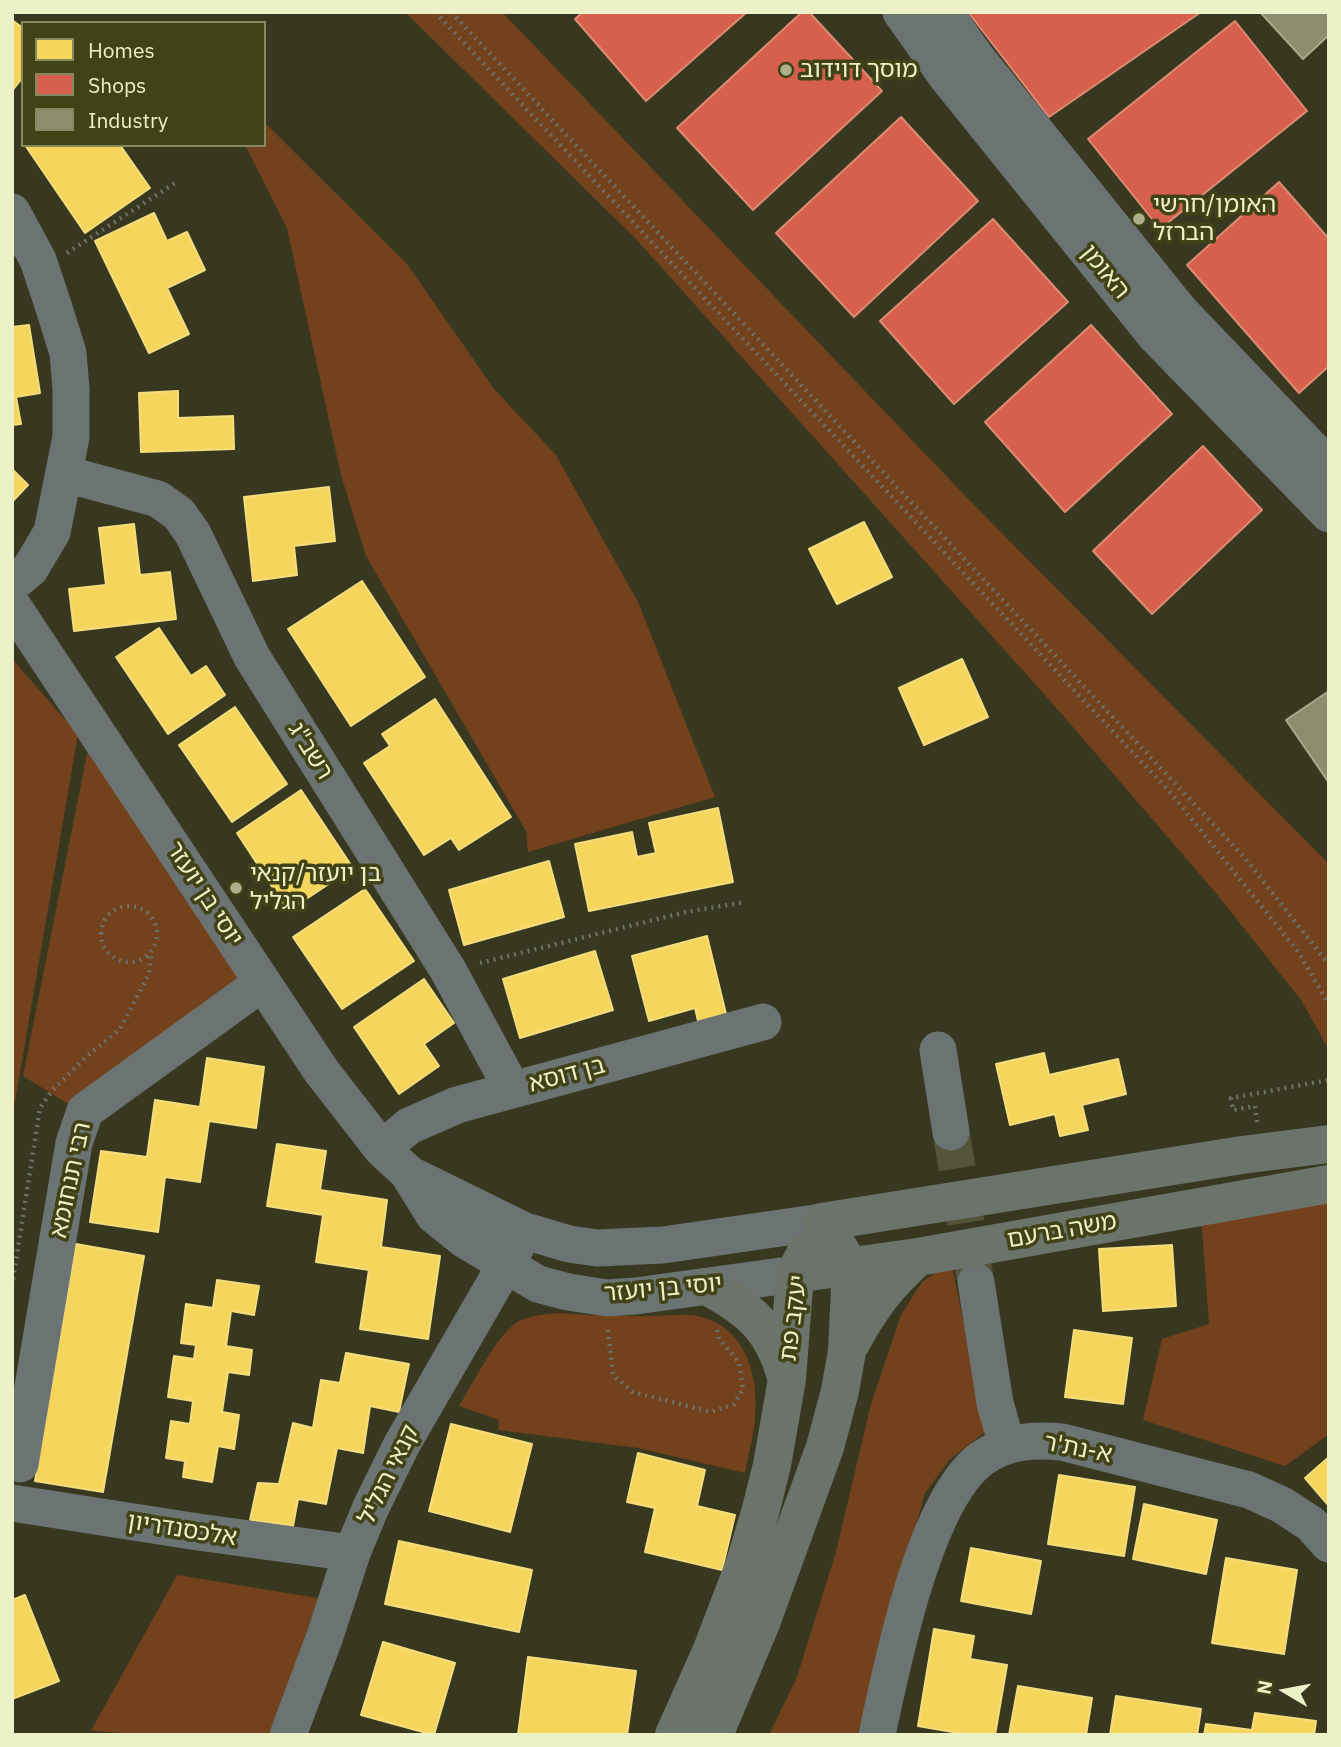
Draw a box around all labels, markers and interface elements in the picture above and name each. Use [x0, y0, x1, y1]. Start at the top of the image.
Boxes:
legend [21, 21, 266, 147]
text: Homes [88, 36, 155, 64]
place label: מוסך דוידוב [800, 56, 917, 84]
marker: מוסך דוידוב [778, 62, 794, 78]
text: Shops [88, 71, 146, 99]
text: Industry [88, 106, 168, 134]
place label: האומן/חרשי הברזל [1153, 191, 1276, 247]
marker: האומן/חרשי הברזל [1131, 211, 1147, 227]
street label: האומן [1075, 239, 1135, 305]
street label: רשב"ג [281, 717, 339, 785]
street label: יוסי בן יועזר [160, 836, 248, 952]
place label: בן יועזר/קנאי הגליל [250, 860, 381, 916]
marker: בן יועזר/קנאי הגליל [228, 880, 244, 896]
street label: בן דוסא [526, 1051, 608, 1099]
street label: רבי תנחומא [45, 1119, 97, 1241]
street label: משה ברעם [1005, 1207, 1119, 1255]
street label: יוסי בן יועזר [603, 1269, 723, 1309]
street label: יעקב פת [774, 1273, 814, 1363]
street label: קנאי הגליל [353, 1420, 425, 1530]
street label: א-נת'ר [1042, 1428, 1114, 1470]
street label: אלכסנדריון [125, 1507, 239, 1553]
north arrow [1250, 1656, 1320, 1726]
text: N [1251, 1678, 1277, 1696]

